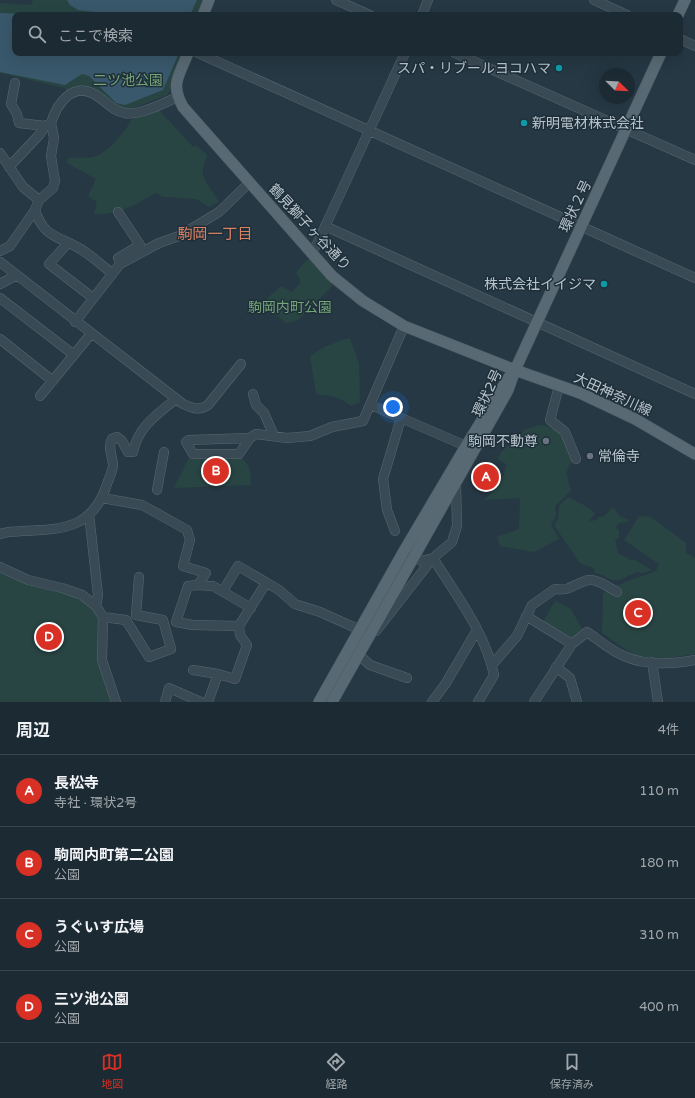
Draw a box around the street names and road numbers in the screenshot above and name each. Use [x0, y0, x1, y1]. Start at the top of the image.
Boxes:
street label: 環状２号 [556, 177, 595, 235]
street label: 鶴見獅子ヶ谷通り [265, 181, 354, 274]
street label: 環状2号 [469, 367, 506, 420]
street label: 大田神奈川線 [571, 369, 654, 420]

